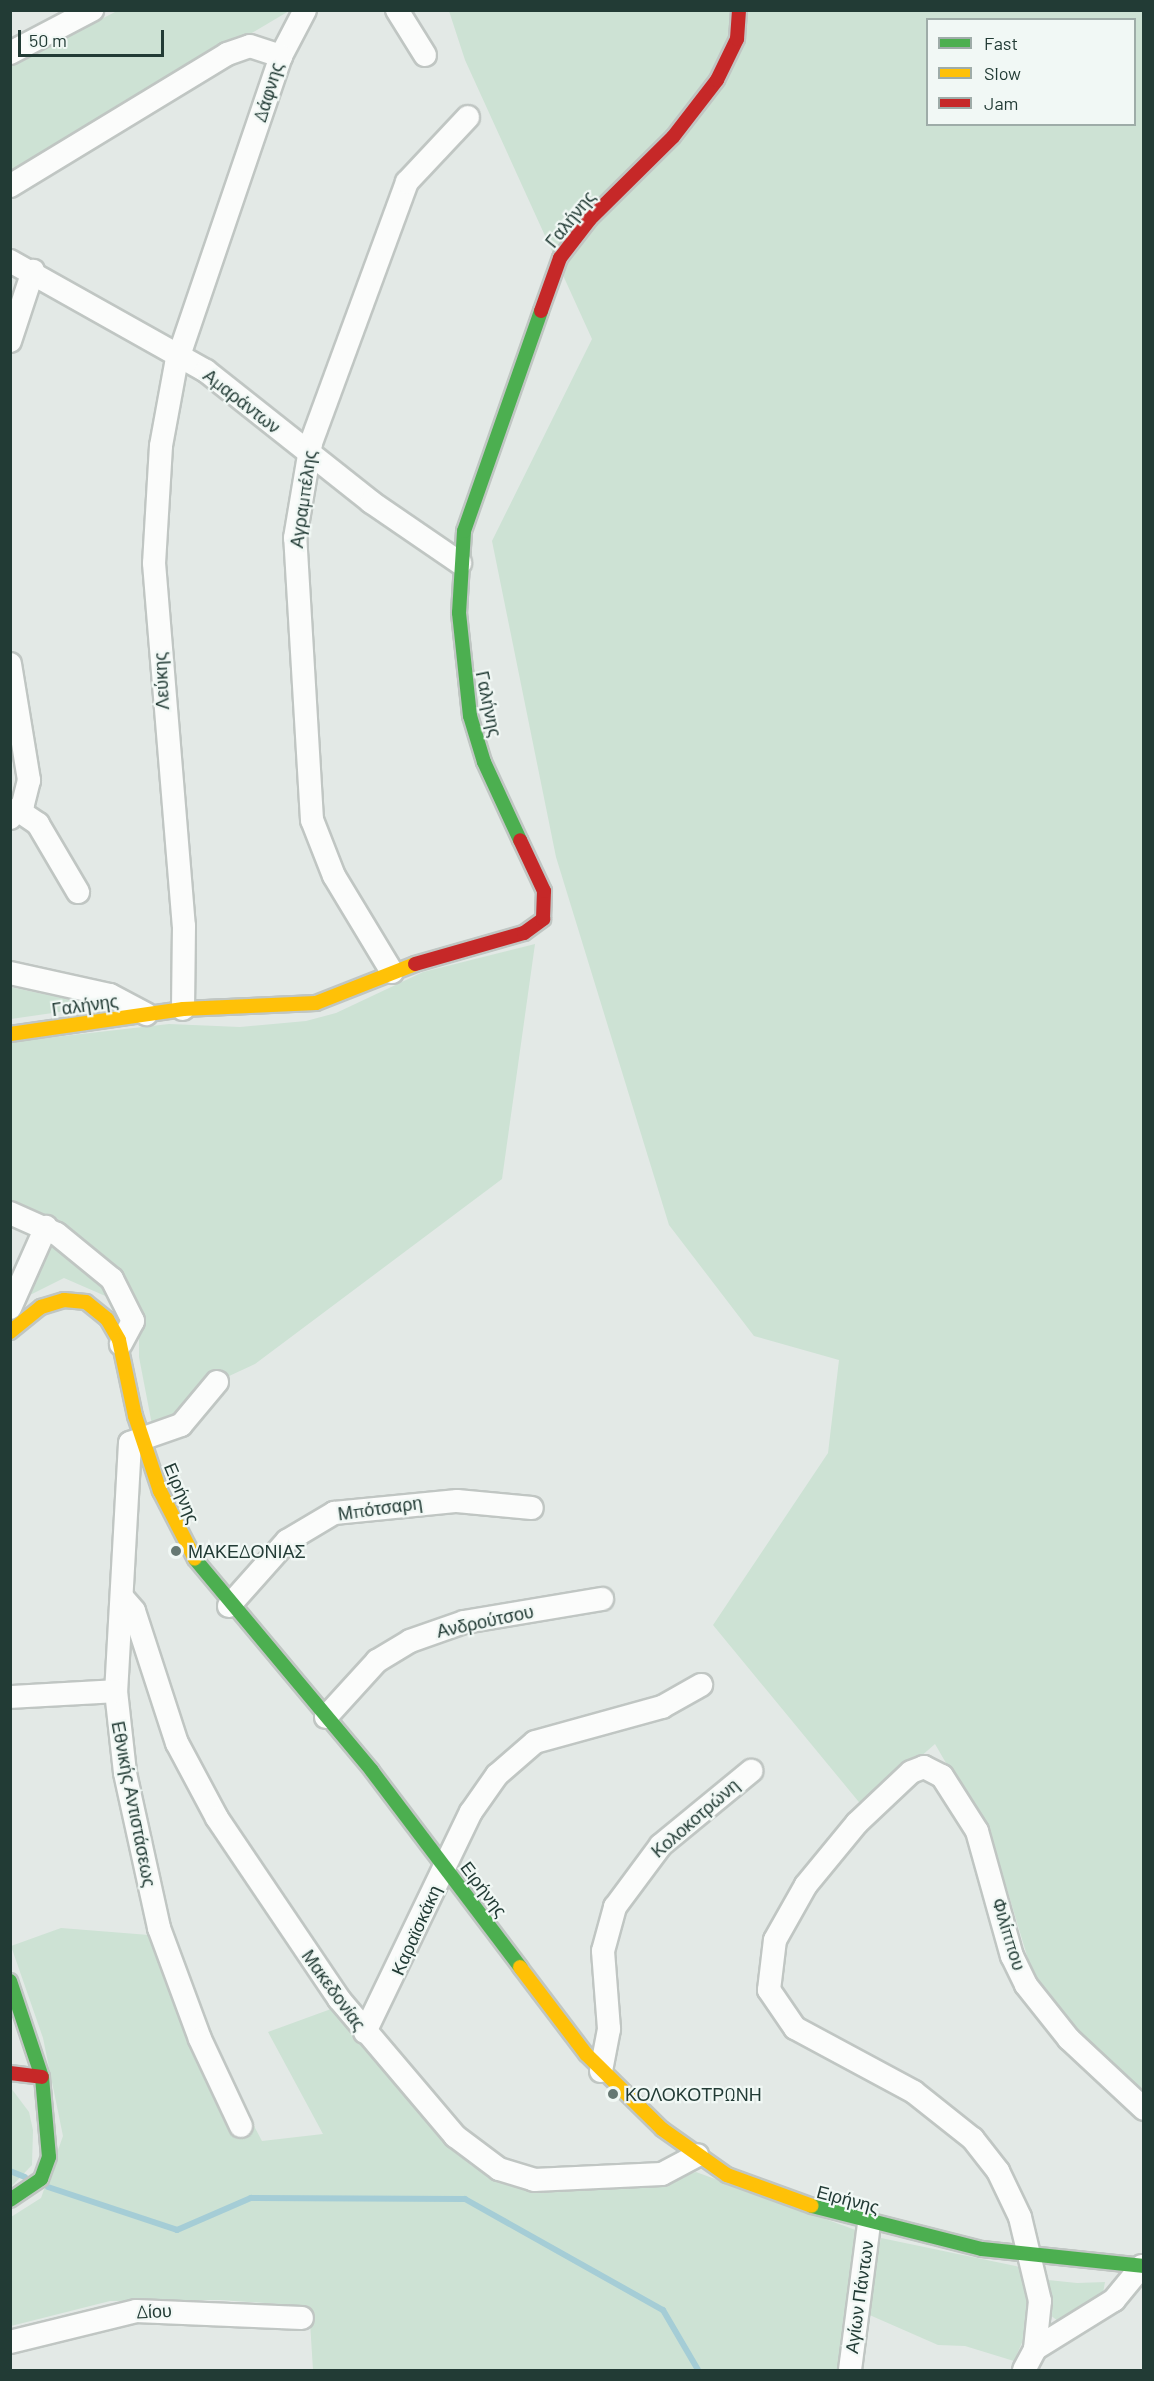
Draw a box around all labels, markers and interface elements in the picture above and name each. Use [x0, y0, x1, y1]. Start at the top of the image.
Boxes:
scale bar [21, 18, 166, 56]
legend [926, 18, 1136, 126]
text: 50 m [29, 29, 67, 51]
text: Fast [984, 32, 1018, 54]
street label: Δάφνης [249, 60, 287, 124]
text: Slow [984, 62, 1021, 84]
text: Jam [984, 92, 1018, 114]
street label: Γαλήνης [541, 186, 599, 252]
street label: Αμαράντων [199, 364, 285, 438]
street label: Αγραμπέλης [285, 449, 321, 549]
street label: Λεύκης [149, 652, 173, 710]
street label: Γαλήνης [471, 669, 507, 739]
street label: Γαλήνης [50, 990, 120, 1020]
street label: Ειρήνης [160, 1459, 204, 1527]
street label: Μπότσαρη [336, 1491, 424, 1525]
place label: ΜΑΚΕΔΟΝΙΑΣ [188, 1540, 306, 1562]
marker: ΜΑΚΕΔΟΝΙΑΣ [169, 1544, 183, 1558]
street label: Ανδρούτσου [435, 1600, 535, 1642]
street label: Εθνικής Αντιστάσεως [107, 1719, 161, 1889]
street label: Κολοκοτρώνη [647, 1774, 743, 1862]
street label: Ειρήνης [456, 1857, 512, 1921]
street label: Καραϊσκάκη [387, 1882, 445, 1978]
street label: Φιλίππου [988, 1895, 1030, 1973]
street label: Μακεδονίας [297, 1945, 371, 2035]
place label: ΚΟΛΟΚΟΤΡΩΝΗ [625, 2083, 762, 2105]
marker: ΚΟΛΟΚΟΤΡΩΝΗ [606, 2087, 620, 2101]
street label: Ειρήνης [814, 2180, 882, 2218]
street label: Αγίων Πάντων [840, 2239, 878, 2355]
street label: Δίου [136, 2299, 172, 2323]

